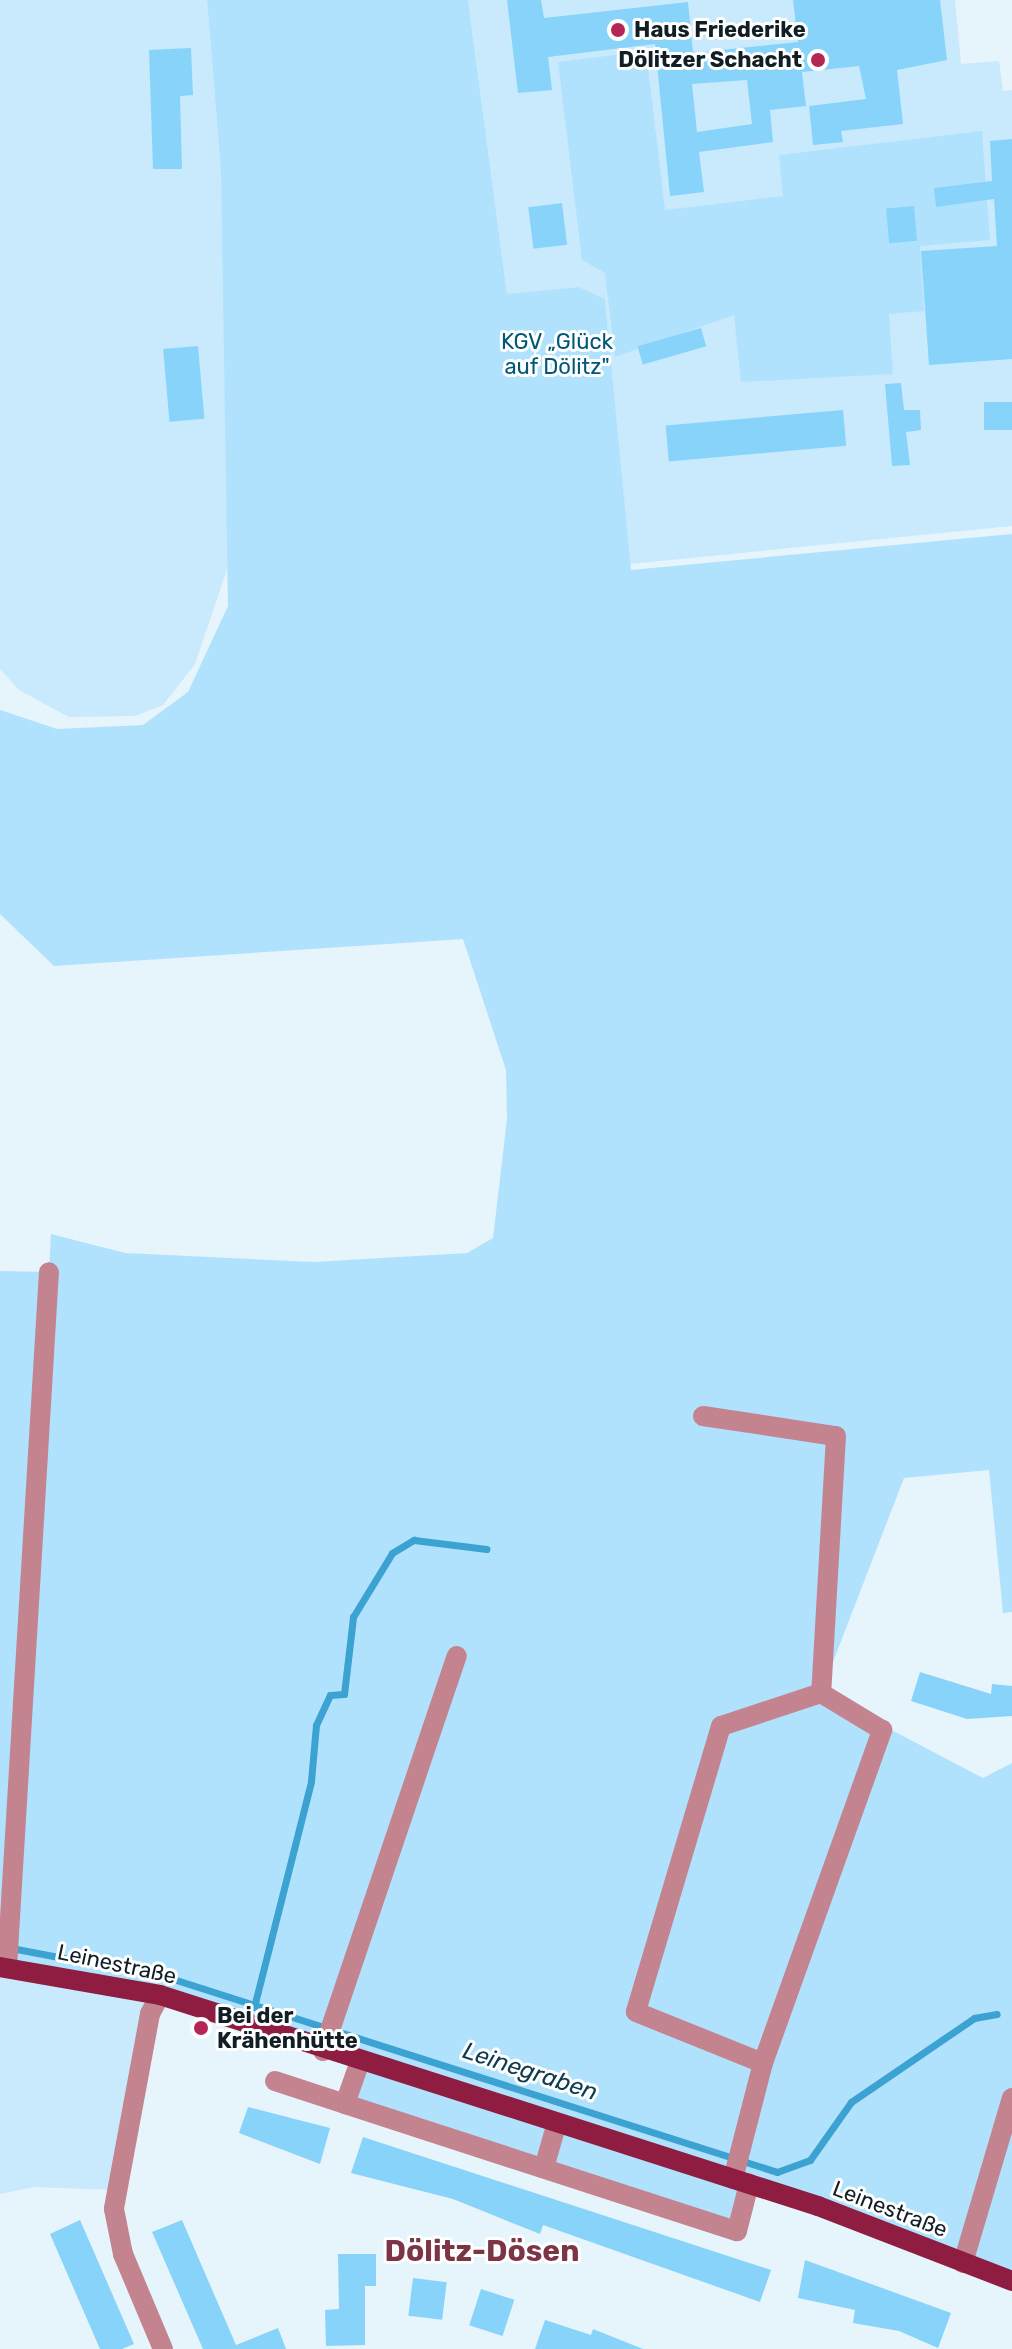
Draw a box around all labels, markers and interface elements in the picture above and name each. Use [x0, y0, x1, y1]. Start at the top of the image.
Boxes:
place label: Haus Friederike [634, 17, 806, 43]
marker: Haus Friederike [609, 21, 627, 39]
place label: Dölitzer Schacht [618, 47, 802, 73]
marker: Dölitzer Schacht [809, 51, 827, 69]
park label: KGV „Glück auf Dölitz" [501, 328, 613, 380]
street label: Leinestraße [55, 1939, 179, 1989]
place label: Bei der Krähenhütte [217, 2002, 358, 2054]
marker: Bei der Krähenhütte [192, 2019, 210, 2037]
water label: Leinegraben [459, 2037, 601, 2107]
street label: Leinestraße [829, 2175, 951, 2243]
district label: Dölitz-Dösen [385, 2233, 579, 2269]

